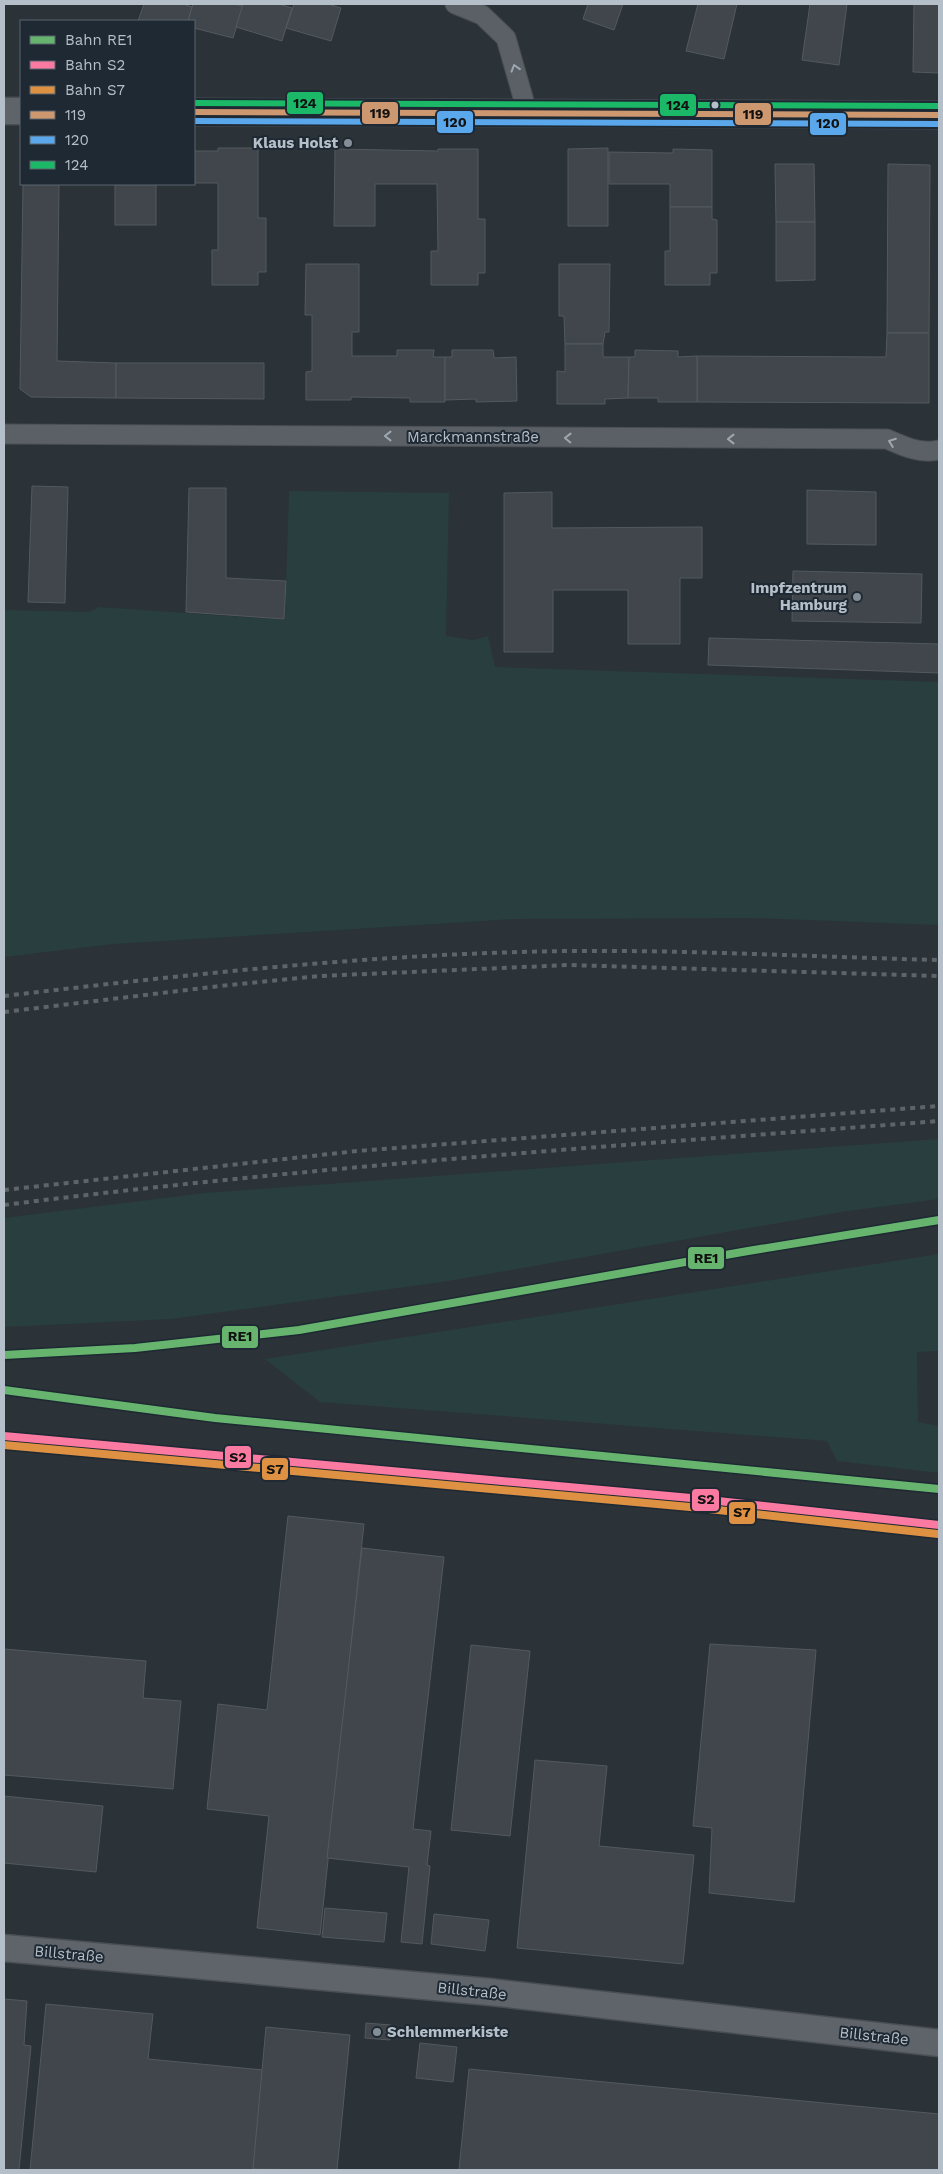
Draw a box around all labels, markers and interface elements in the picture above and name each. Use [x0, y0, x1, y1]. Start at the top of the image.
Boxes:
legend [20, 20, 195, 185]
text: Bahn RE1 [65, 31, 132, 49]
text: Bahn S2 [65, 56, 125, 74]
one-way arrow [510, 64, 520, 72]
text: Bahn S7 [65, 81, 125, 99]
line badge: 124 [286, 91, 324, 115]
line badge: 124 [659, 93, 697, 117]
text: 124 [293, 95, 317, 111]
text: 124 [666, 97, 690, 113]
unlabelled marker [710, 100, 720, 110]
line badge: 119 [361, 101, 399, 125]
line badge: 119 [734, 102, 772, 126]
text: 119 [370, 105, 390, 121]
text: 119 [65, 106, 86, 124]
text: 119 [743, 106, 763, 122]
line badge: 120 [436, 110, 474, 134]
line badge: 120 [809, 112, 847, 136]
text: 120 [443, 114, 467, 130]
text: 120 [816, 115, 840, 131]
text: 120 [65, 131, 89, 149]
place label: Klaus Holst [253, 134, 338, 152]
marker: Klaus Holst [342, 137, 354, 149]
text: 124 [65, 156, 88, 174]
street label: Marckmannstraße [407, 428, 539, 446]
one-way arrow [384, 431, 392, 441]
one-way arrow [564, 433, 572, 443]
one-way arrow [726, 434, 734, 444]
one-way arrow [888, 438, 897, 448]
place label: Impfzentrum Hamburg [751, 579, 848, 614]
marker: Impfzentrum Hamburg [851, 591, 863, 603]
line badge: RE1 [687, 1246, 725, 1270]
text: RE1 [694, 1250, 718, 1266]
line badge: RE1 [221, 1325, 259, 1349]
text: RE1 [228, 1328, 252, 1344]
line badge: S2 [224, 1445, 252, 1469]
text: S2 [229, 1449, 247, 1465]
line badge: S7 [261, 1457, 289, 1481]
text: S7 [266, 1461, 284, 1477]
line badge: S2 [691, 1488, 720, 1512]
text: S2 [697, 1491, 715, 1507]
line badge: S7 [728, 1501, 756, 1525]
text: S7 [733, 1504, 751, 1520]
street label: Billstraße [34, 1942, 104, 1966]
street label: Billstraße [437, 1978, 507, 2004]
place label: Schlemmerkiste [387, 2023, 509, 2041]
street label: Billstraße [839, 2023, 909, 2049]
marker: Schlemmerkiste [371, 2026, 383, 2038]

